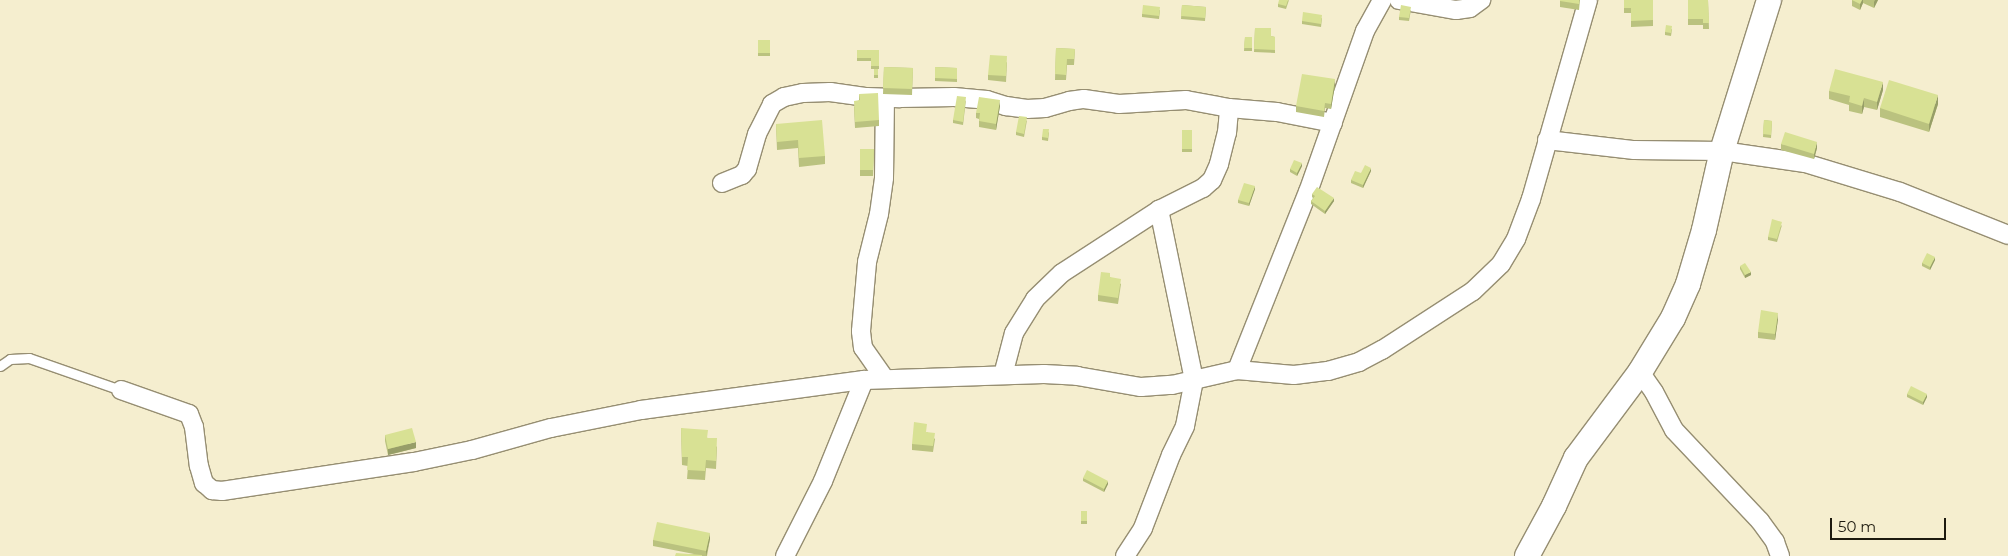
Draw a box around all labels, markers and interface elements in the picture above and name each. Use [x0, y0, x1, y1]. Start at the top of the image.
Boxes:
scale bar [1833, 508, 1949, 540]
text: 50 m [1838, 517, 1876, 536]

